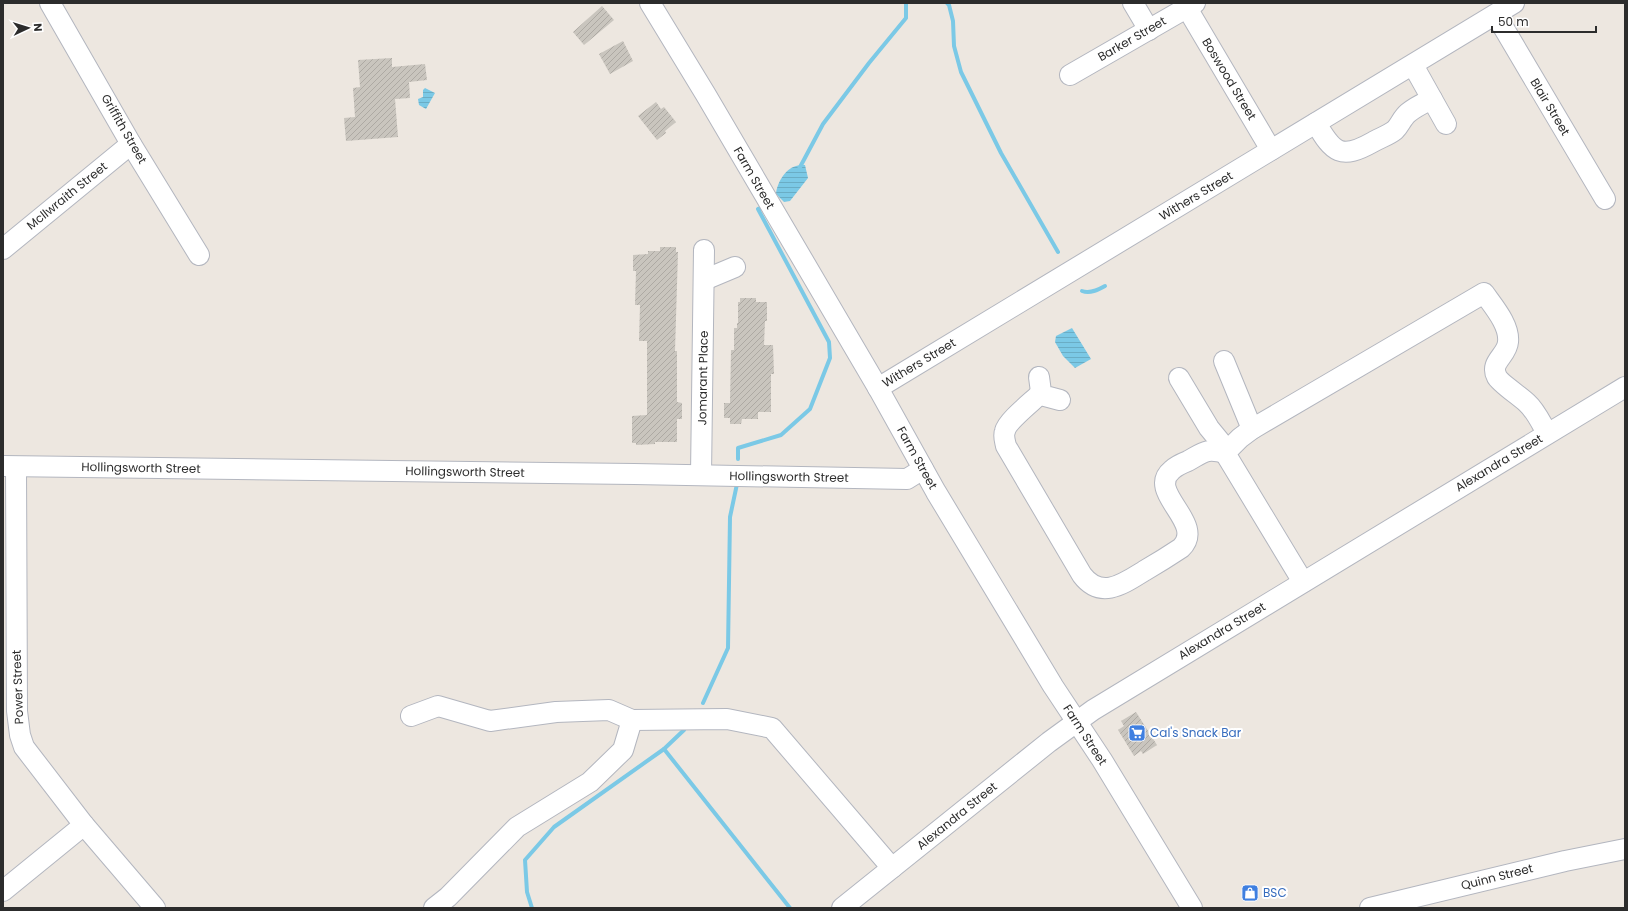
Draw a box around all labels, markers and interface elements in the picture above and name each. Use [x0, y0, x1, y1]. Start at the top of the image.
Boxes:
north arrow [8, 8, 48, 48]
scale bar [1492, 8, 1596, 34]
street label: Barker Street [1094, 12, 1169, 65]
text: 50 m [1498, 13, 1529, 30]
text: N [30, 23, 46, 32]
street label: Boswood Street [1198, 35, 1261, 123]
street label: Blair Street [1527, 75, 1574, 139]
street label: Griffith Street [98, 91, 151, 167]
street label: Farm Street [730, 143, 779, 212]
street label: Mcllwraith Street [23, 158, 111, 233]
street label: Withers Street [1156, 167, 1236, 224]
street label: Jomarant Place [693, 330, 712, 426]
street label: Withers Street [879, 334, 959, 391]
street label: Farm Street [893, 423, 942, 492]
street label: Alexandra Street [1452, 430, 1546, 495]
street label: Hollingsworth Street [81, 458, 201, 477]
street label: Hollingsworth Street [405, 462, 525, 481]
street label: Hollingsworth Street [729, 467, 849, 486]
street label: Alexandra Street [1175, 598, 1269, 663]
street label: Power Street [8, 649, 27, 725]
street label: Farm Street [1059, 701, 1111, 768]
supermarket icon: Cal's Snack Bar [1127, 723, 1147, 743]
place label: Cal's Snack Bar [1150, 724, 1242, 741]
street label: Alexandra Street [913, 778, 1001, 853]
street label: Quinn Street [1459, 859, 1535, 894]
shop icon: BSC [1240, 883, 1260, 903]
place label: BSC [1263, 884, 1287, 901]

